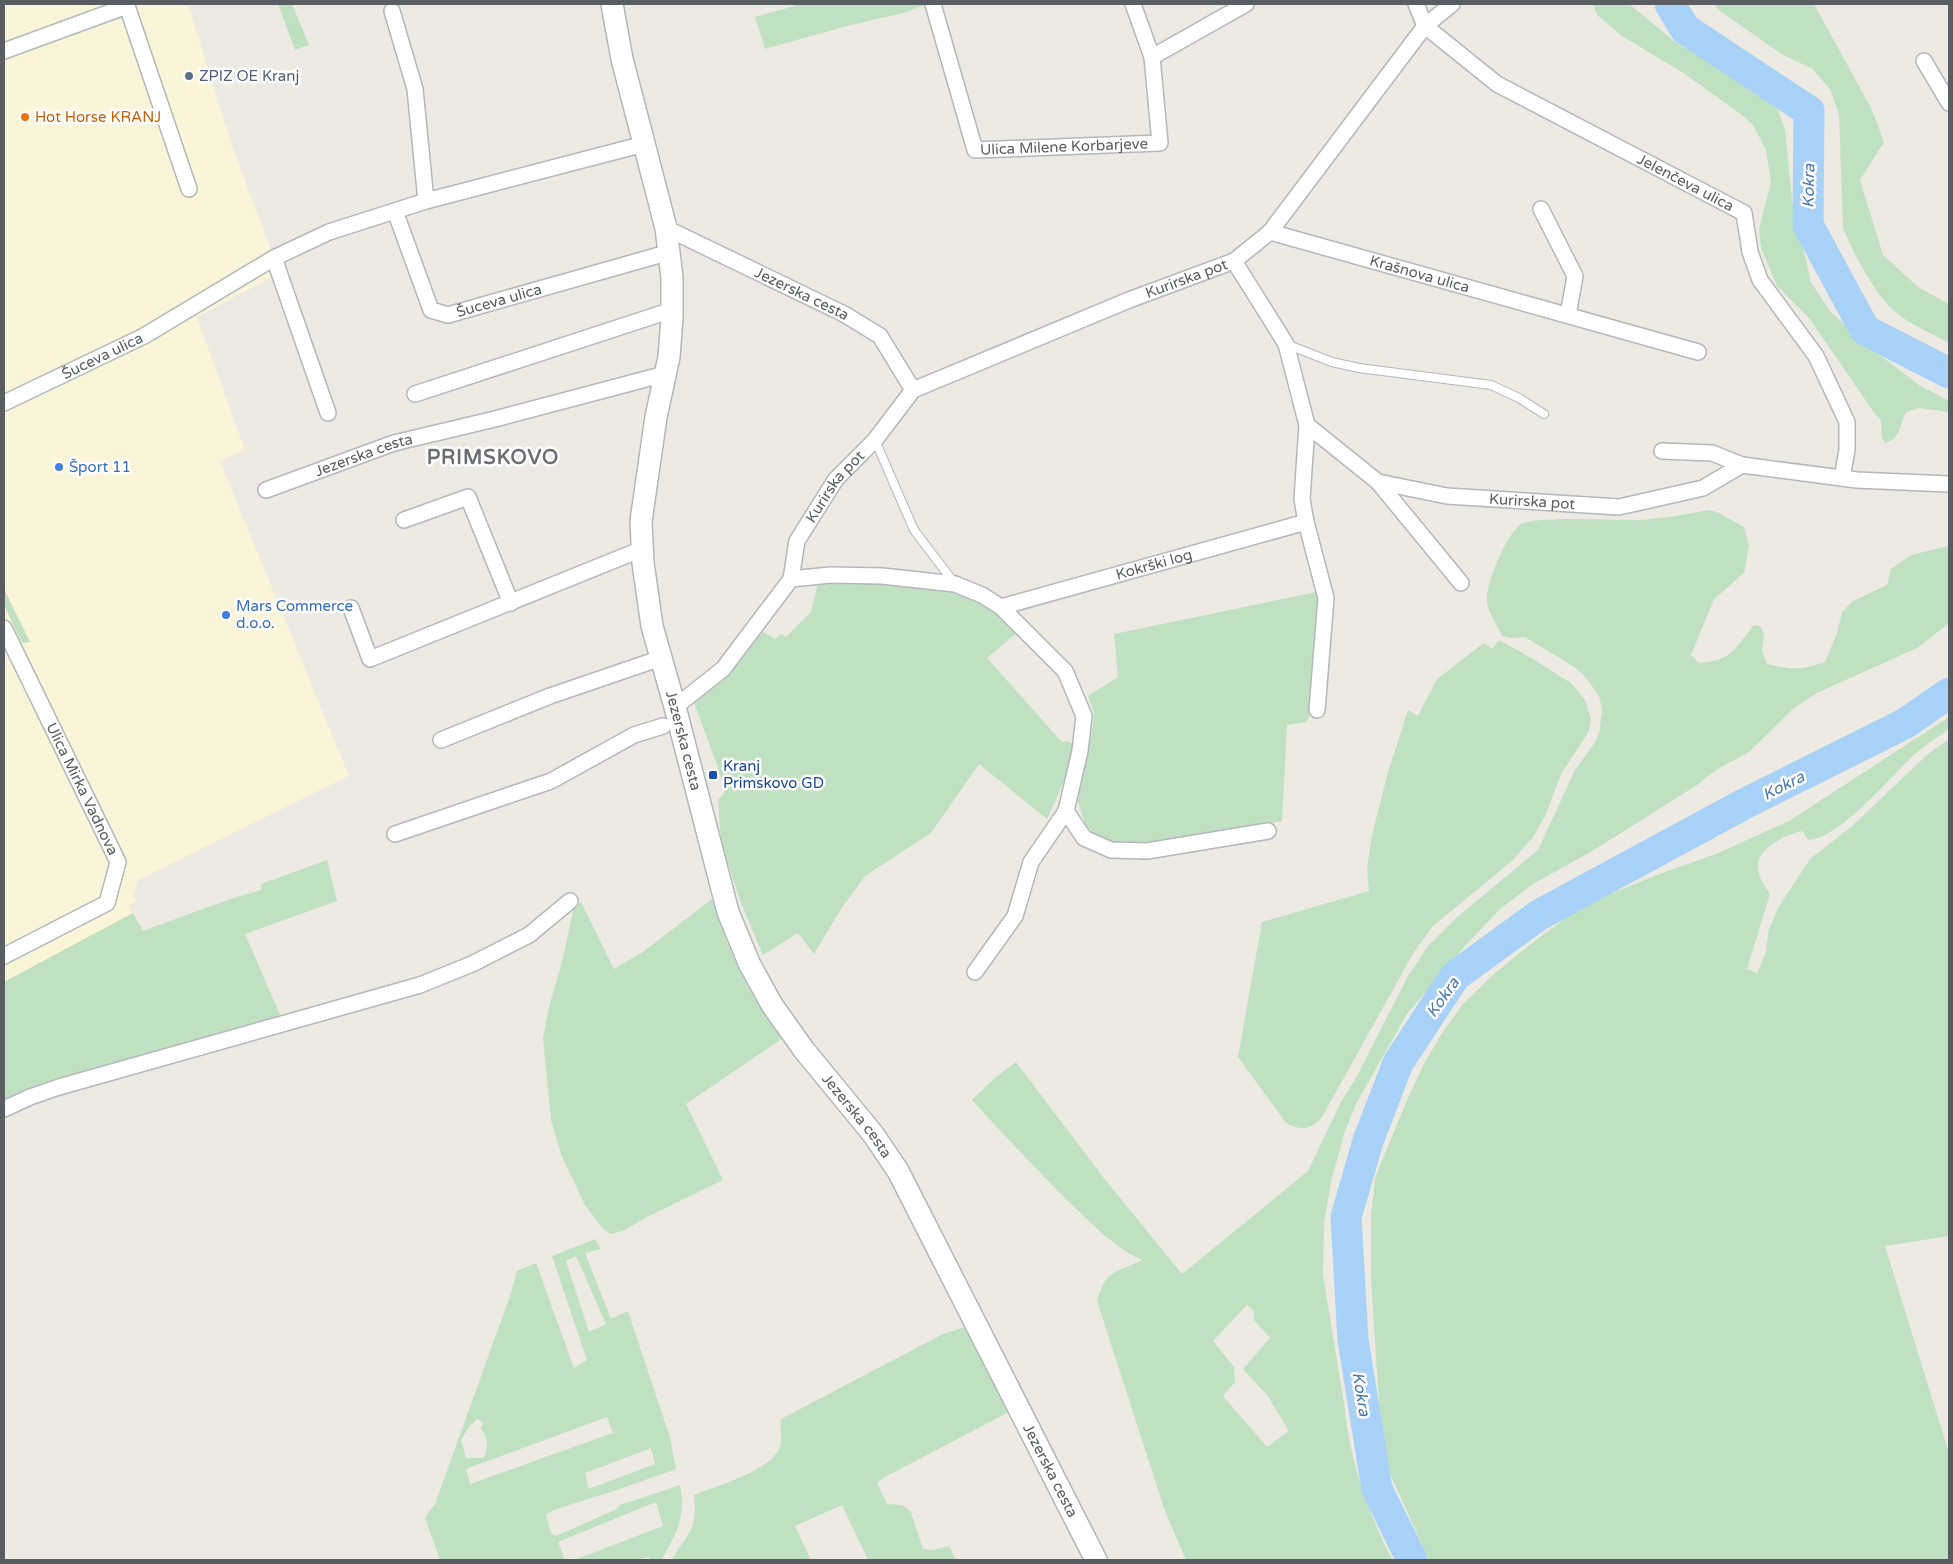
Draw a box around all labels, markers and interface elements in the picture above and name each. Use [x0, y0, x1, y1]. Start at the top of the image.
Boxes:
place label: ZPIZ OE Kranj [199, 67, 299, 85]
marker: ZPIZ OE Kranj [183, 70, 195, 82]
place label: Hot Horse KRANJ [35, 108, 161, 126]
marker: Hot Horse KRANJ [19, 111, 31, 123]
street label: Ulica Milene Korbarjeve [980, 134, 1148, 159]
street label: Jelenčeva ulica [1634, 150, 1737, 215]
water label: Kokra [1799, 163, 1819, 208]
street label: Krašnova ulica [1368, 251, 1472, 297]
street label: Kurirska pot [1143, 255, 1230, 302]
street label: Jezerska cesta [752, 263, 853, 324]
street label: Šuceva ulica [454, 280, 544, 321]
street label: Šuceva ulica [59, 329, 146, 383]
street label: Jezerska cesta [312, 430, 414, 480]
district label: PRIMSKOVO [427, 446, 559, 470]
street label: Kurirska pot [802, 447, 868, 526]
place label: Šport 11 [69, 458, 131, 476]
marker: Šport 11 [53, 461, 65, 473]
street label: Kurirska pot [1488, 490, 1576, 513]
street label: Kokrški log [1114, 545, 1194, 584]
place label: Mars Commerce d.o.o. [236, 597, 353, 632]
marker: Mars Commerce d.o.o. [220, 609, 232, 621]
street label: Jezerska cesta [662, 689, 705, 792]
street label: Ulica Mirka Vadnova [43, 720, 122, 858]
place label: Kranj Primskovo GD [723, 757, 824, 792]
water label: Kokra [1759, 766, 1809, 805]
marker: Kranj Primskovo GD [707, 769, 719, 781]
water label: Kokra [1422, 973, 1464, 1021]
street label: Jezerska cesta [818, 1070, 896, 1162]
water label: Kokra [1348, 1371, 1375, 1419]
street label: Jezerska cesta [1019, 1421, 1082, 1520]

